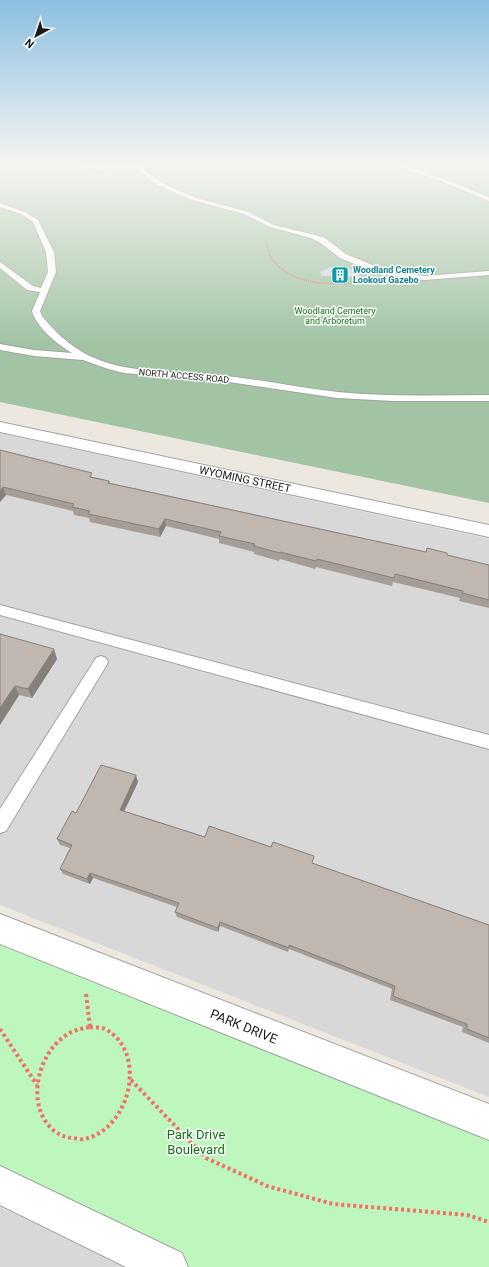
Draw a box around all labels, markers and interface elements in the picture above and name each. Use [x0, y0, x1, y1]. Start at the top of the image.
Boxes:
north arrow [16, 16, 56, 56]
text: N [23, 36, 37, 51]
building icon: Woodland Cemetery Lookout Gazebo [330, 265, 350, 285]
place label: Woodland Cemetery Lookout Gazebo [353, 265, 435, 285]
park label: Woodland Cemetery and Arboretum [295, 306, 376, 326]
street label: NORTH ACCESS ROAD [138, 367, 230, 385]
street label: WYOMING STREET [198, 463, 292, 496]
street label: PARK DRIVE [208, 1006, 280, 1047]
park label: Park Drive Boulevard [167, 1127, 225, 1157]

